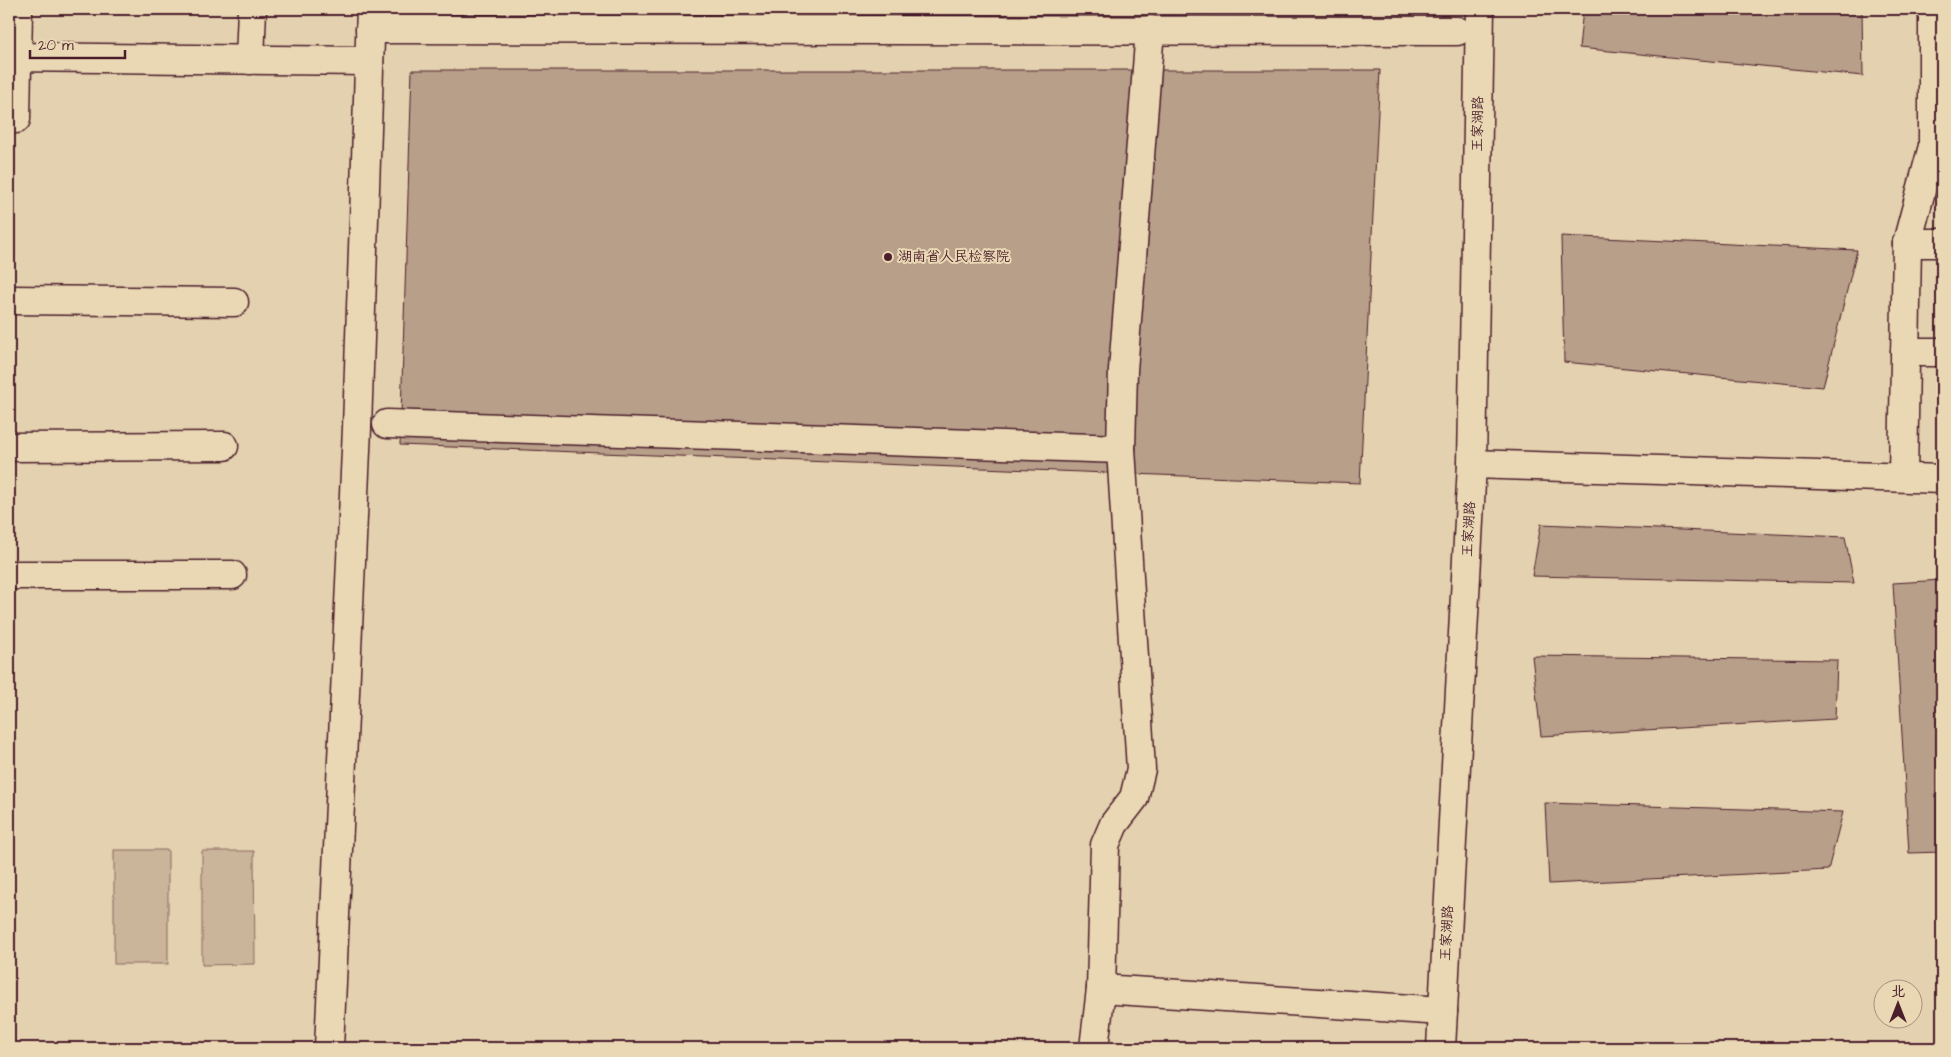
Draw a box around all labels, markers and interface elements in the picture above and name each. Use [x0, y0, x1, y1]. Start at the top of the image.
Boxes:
scale bar [30, 28, 125, 60]
text: 20 m [38, 35, 74, 56]
street label: 王家湖路 [1468, 96, 1488, 152]
place label: 湖南省人民检察院 [898, 247, 1010, 267]
marker: 湖南省人民检察院 [882, 251, 894, 263]
street label: 王家湖路 [1458, 501, 1480, 557]
street label: 王家湖路 [1436, 905, 1458, 961]
north arrow [1874, 980, 1924, 1030]
text: 北 [1891, 982, 1905, 1002]

